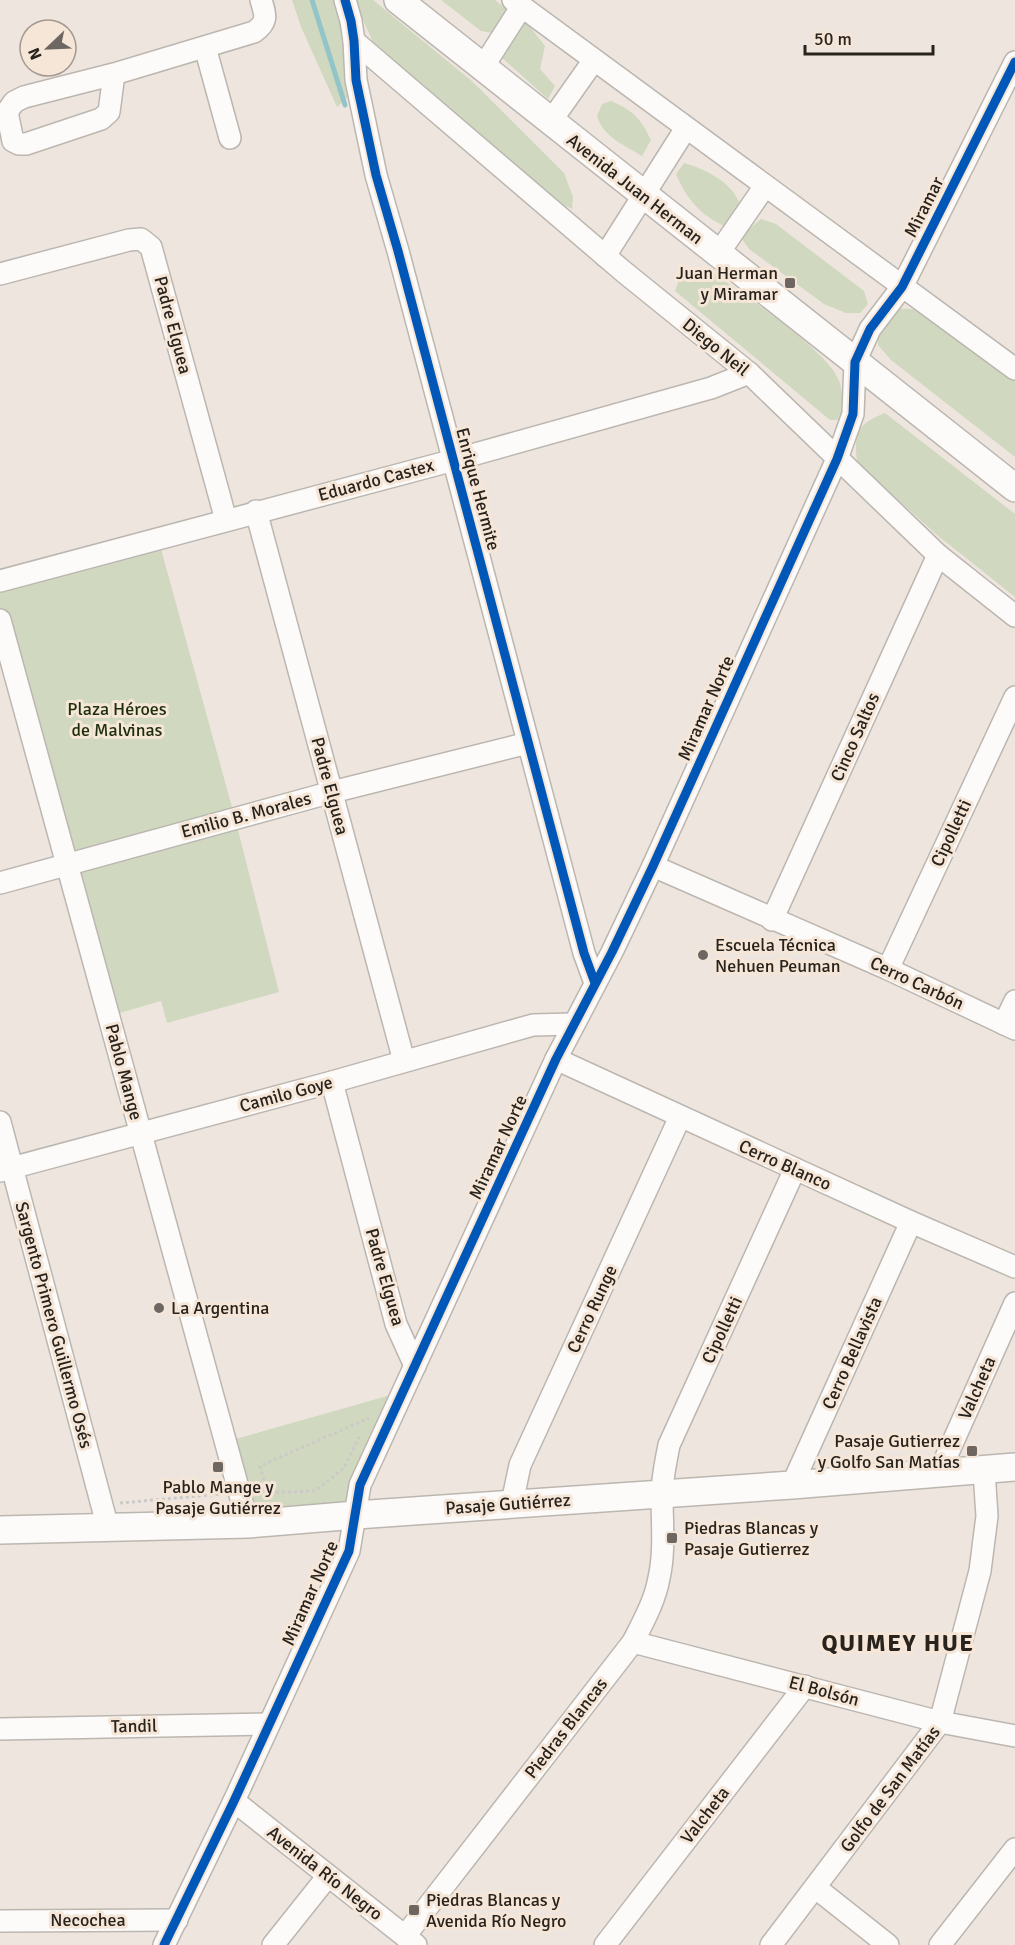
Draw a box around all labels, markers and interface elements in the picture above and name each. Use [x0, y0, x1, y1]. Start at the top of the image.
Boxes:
north arrow [18, 18, 78, 78]
scale bar [805, 18, 932, 56]
text: 50 m [814, 28, 852, 50]
text: N [24, 44, 46, 63]
street label: Avenida Juan Herman [562, 129, 708, 249]
street label: Miramar [899, 173, 949, 241]
place label: Juan Herman y Miramar [676, 262, 778, 305]
street label: Padre Elguea [149, 274, 197, 376]
marker: Juan Herman y Miramar [783, 276, 797, 290]
street label: Diego Neil [678, 313, 754, 381]
street label: Enrique Hermite [451, 425, 505, 553]
street label: Eduardo Castex [316, 454, 437, 506]
street label: Miramar Norte [673, 652, 739, 764]
street label: Cinco Saltos [826, 689, 884, 785]
park label: Plaza Héroes de Malvinas [67, 698, 167, 741]
street label: Padre Elguea [306, 735, 354, 837]
street label: Emilio B. Morales [178, 787, 314, 843]
street label: Cipolletti [926, 796, 976, 870]
place label: Escuela Técnica Nehuen Peuman [715, 934, 841, 977]
marker: Escuela Técnica Nehuen Peuman [696, 948, 710, 962]
street label: Cerro Carbón [867, 952, 967, 1014]
street label: Pablo Mange [101, 1021, 147, 1123]
street label: Camilo Goye [237, 1071, 335, 1117]
street label: Miramar Norte [464, 1091, 532, 1203]
street label: Cerro Blanco [735, 1135, 835, 1195]
street label: Sargento Primero Guillermo Osés [10, 1199, 98, 1451]
street label: Padre Elguea [361, 1226, 409, 1328]
street label: Cerro Runge [562, 1261, 622, 1357]
street label: Cipolletti [697, 1293, 747, 1367]
street label: Cerro Bellavista [817, 1293, 887, 1413]
place label: La Argentina [171, 1297, 269, 1319]
marker: La Argentina [152, 1301, 166, 1315]
street label: Valcheta [953, 1353, 1001, 1423]
place label: Pasaje Gutierrez y Golfo San Matías [818, 1430, 960, 1473]
marker: Pasaje Gutierrez y Golfo San Matías [965, 1444, 979, 1458]
marker: Pablo Mange y Pasaje Gutiérrez [211, 1460, 225, 1474]
place label: Pablo Mange y Pasaje Gutiérrez [155, 1476, 281, 1519]
street label: Pasaje Gutiérrez [445, 1489, 571, 1519]
place label: Piedras Blancas y Pasaje Gutierrez [684, 1517, 819, 1560]
marker: Piedras Blancas y Pasaje Gutierrez [665, 1531, 679, 1545]
street label: Miramar Norte [277, 1537, 343, 1649]
district label: QUIMEY HUE [821, 1628, 975, 1658]
street label: El Bolsón [786, 1671, 862, 1711]
street label: Piedras Blancas [520, 1673, 612, 1783]
street label: Tandil [111, 1715, 157, 1737]
street label: Golfo de San Matías [835, 1721, 945, 1857]
street label: Valcheta [676, 1782, 734, 1848]
street label: Avenida Río Negro [263, 1821, 387, 1925]
place label: Piedras Blancas y Avenida Río Negro [426, 1889, 566, 1932]
marker: Piedras Blancas y Avenida Río Negro [407, 1903, 421, 1917]
street label: Necochea [50, 1909, 126, 1931]

